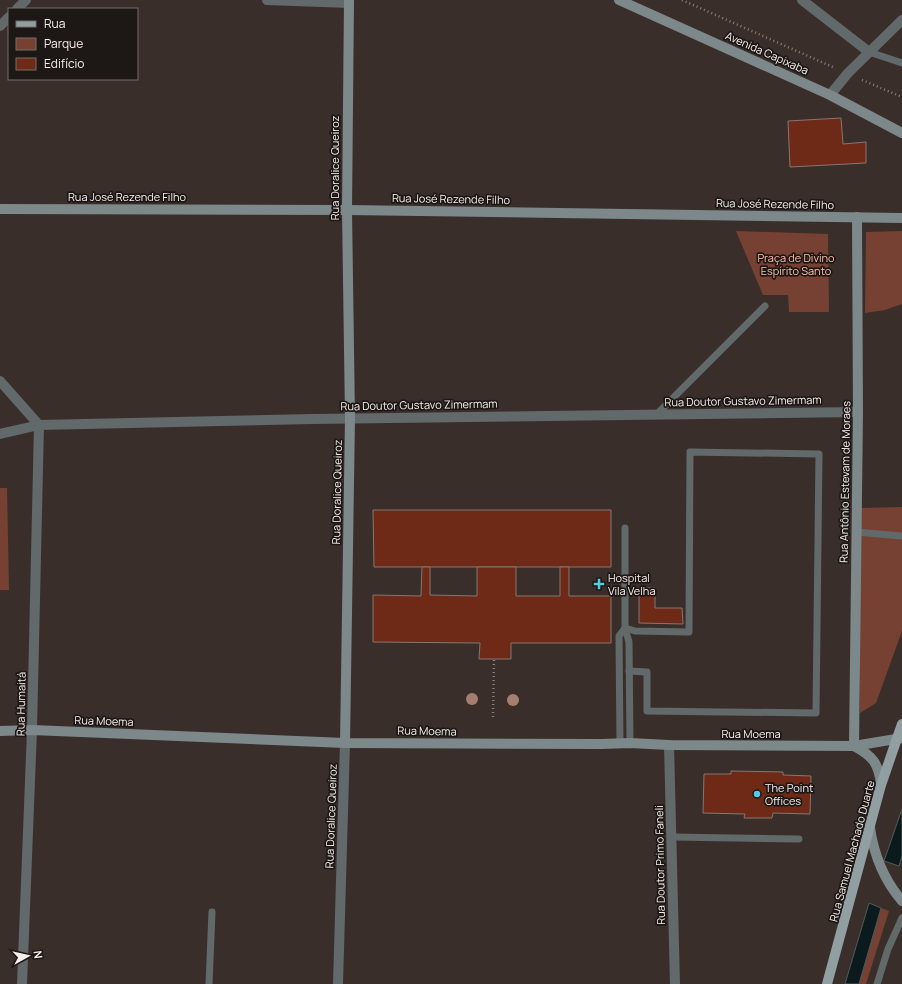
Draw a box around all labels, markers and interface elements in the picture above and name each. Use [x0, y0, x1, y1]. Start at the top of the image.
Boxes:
legend [8, 8, 138, 80]
text: Rua [44, 15, 65, 32]
street label: Avenida Capixaba [723, 27, 811, 78]
text: Parque [44, 35, 83, 52]
text: Edifício [44, 55, 84, 72]
street label: Rua Doralice Queiroz [327, 115, 342, 220]
street label: Rua José Rezende Filho [68, 189, 187, 204]
street label: Rua José Rezende Filho [392, 190, 511, 207]
street label: Rua José Rezende Filho [716, 195, 835, 212]
park label: Praça de Divino Espírito Santo [757, 250, 835, 278]
street label: Rua Doutor Gustavo Zimermam [664, 392, 822, 409]
street label: Rua Doutor Gustavo Zimermam [340, 396, 498, 413]
street label: Rua Antônio Estevam de Moraes [836, 401, 853, 563]
street label: Rua Doralice Queiroz [328, 439, 345, 544]
place label: Hospital Vila Velha [608, 570, 656, 598]
marker: Hospital Vila Velha [593, 578, 605, 590]
street label: Rua Humaitá [12, 672, 29, 736]
street label: Rua Moema [74, 712, 134, 729]
street label: Rua Moema [397, 722, 457, 739]
street label: Rua Moema [721, 726, 781, 741]
street label: Rua Doralice Queiroz [321, 763, 340, 869]
street label: Rua Samuel Machado Duarte [825, 778, 878, 923]
place label: The Point Offices [765, 780, 813, 808]
marker: The Point Offices [752, 789, 762, 799]
street label: Rua Doutor Primo Faneli [651, 805, 668, 925]
north arrow [8, 936, 48, 976]
text: N [30, 950, 46, 960]

